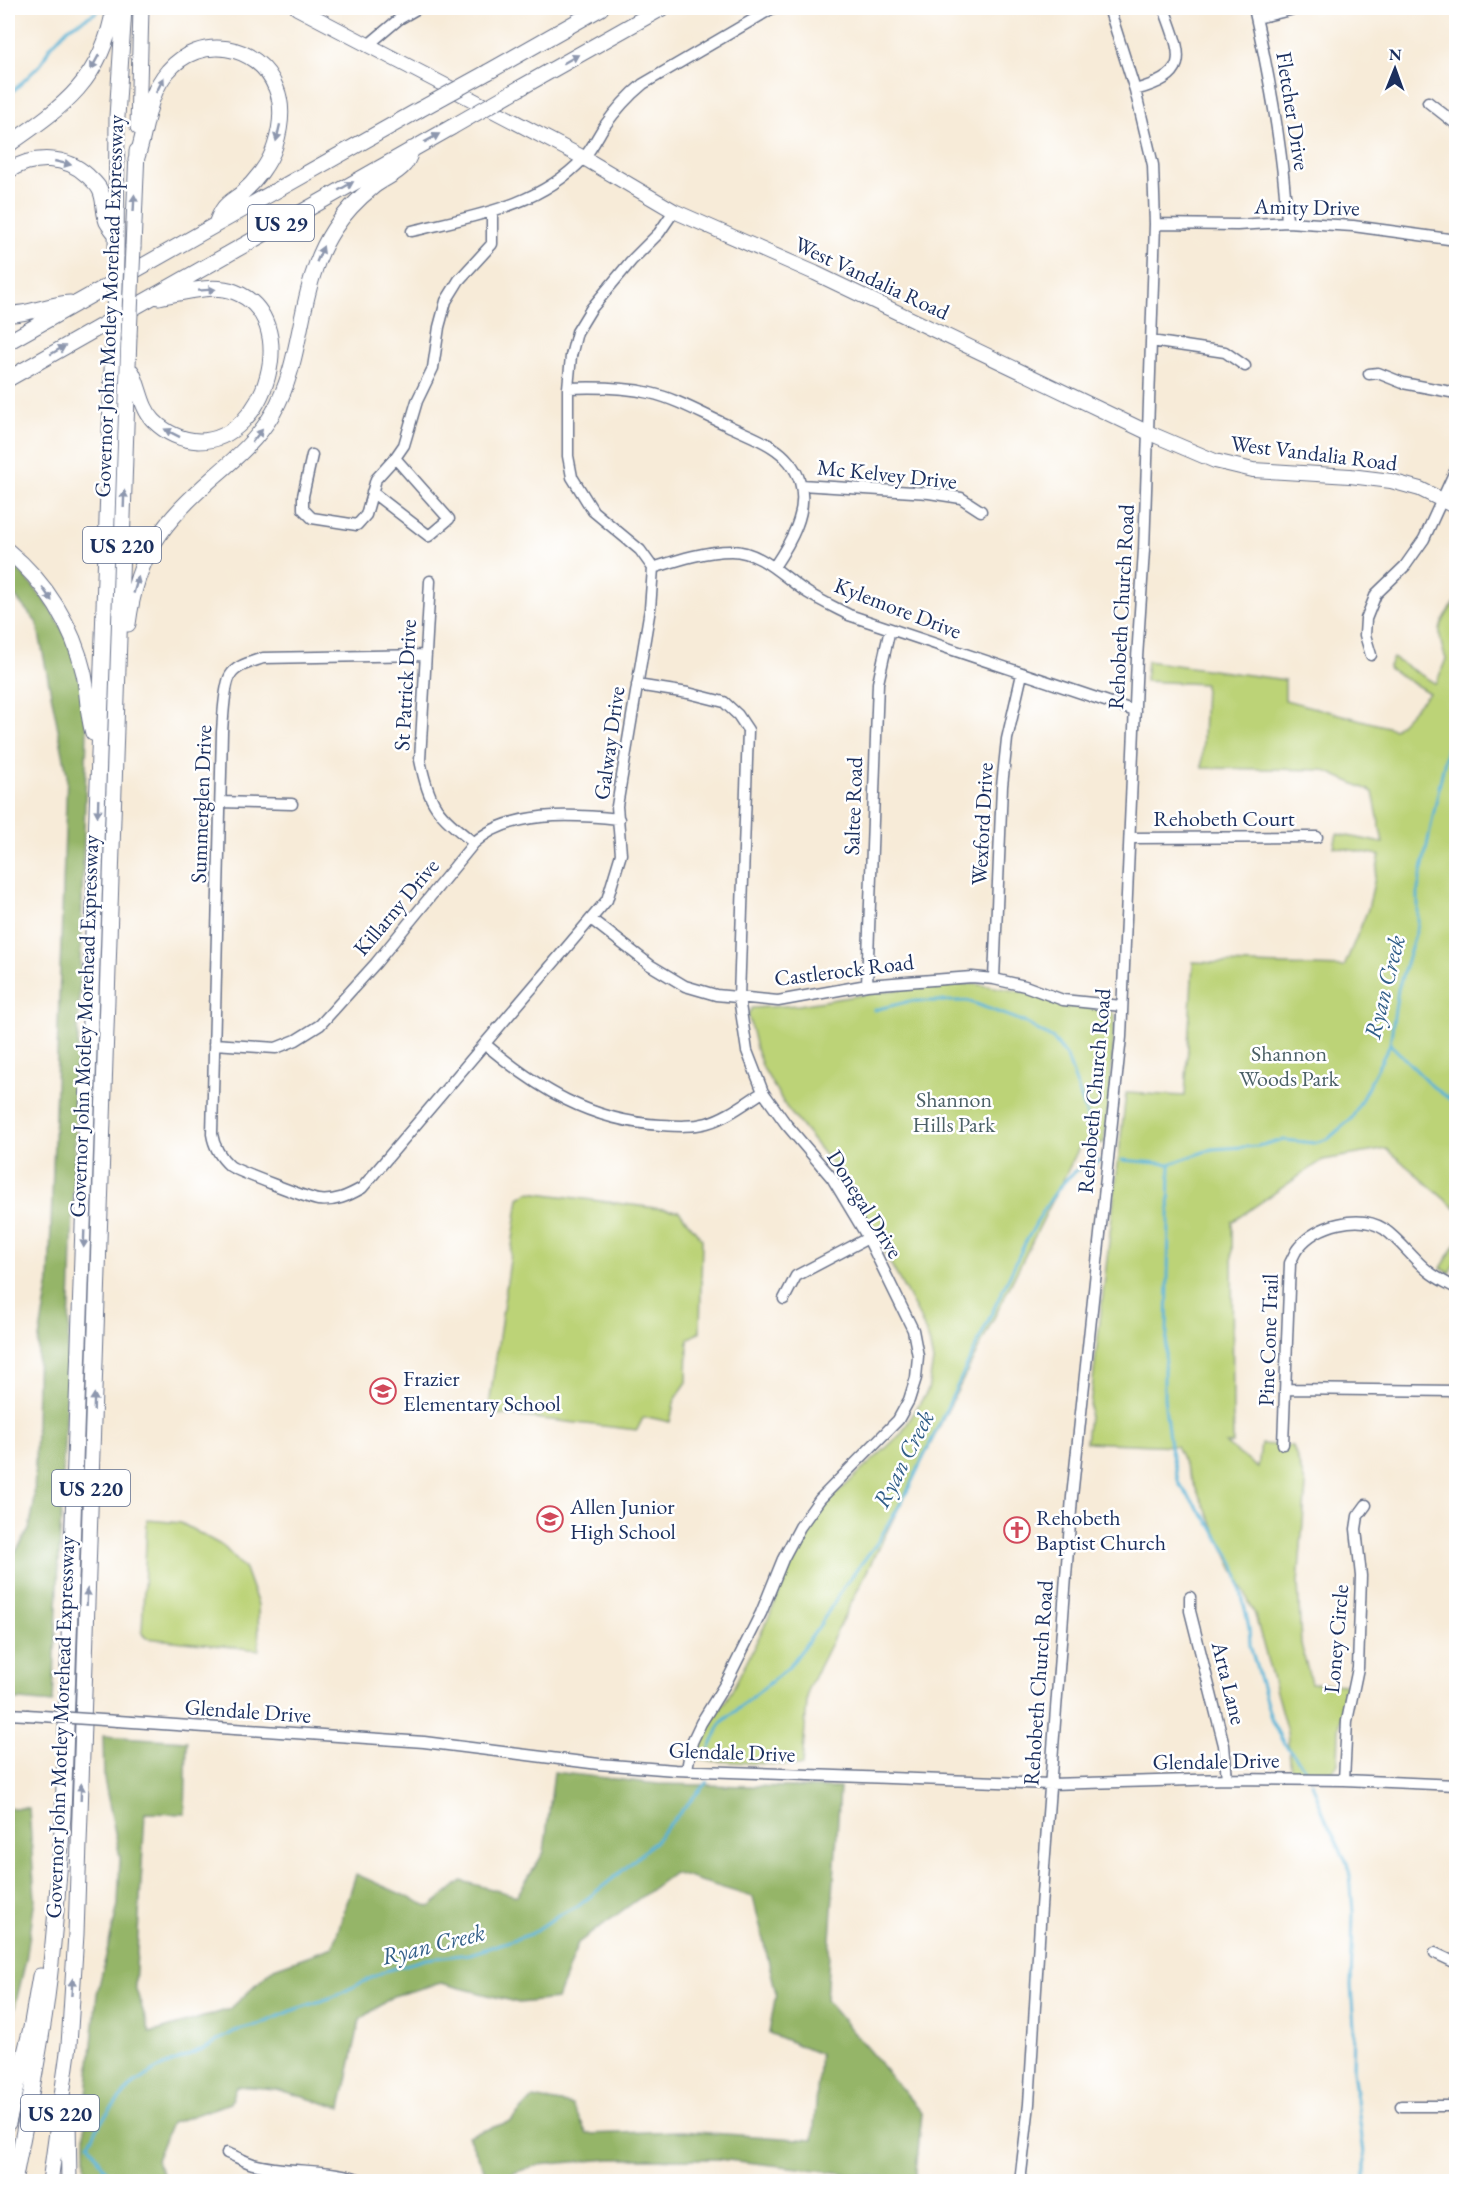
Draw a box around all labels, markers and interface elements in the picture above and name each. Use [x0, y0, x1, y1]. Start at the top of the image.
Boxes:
north arrow [1365, 39, 1425, 99]
text: N [1389, 44, 1402, 65]
street label: Fletcher Drive [1269, 50, 1317, 173]
one-way arrow [90, 54, 100, 71]
one-way arrow [563, 54, 579, 65]
one-way arrow [155, 76, 164, 93]
street label: Governor John Motley Morehead Expressway [88, 114, 130, 498]
one-way arrow [273, 124, 283, 142]
one-way arrow [424, 133, 441, 143]
one-way arrow [54, 158, 72, 168]
one-way arrow [338, 181, 355, 191]
street label: Amity Drive [1253, 192, 1360, 222]
one-way arrow [130, 194, 139, 213]
road number: US 29 [248, 205, 314, 241]
street label: West Vandalia Road [790, 229, 955, 327]
one-way arrow [315, 244, 325, 262]
one-way arrow [198, 285, 217, 294]
one-way arrow [50, 345, 67, 355]
one-way arrow [163, 428, 180, 438]
one-way arrow [250, 428, 263, 444]
street label: West Vandalia Road [1229, 428, 1400, 478]
street label: Mc Kelvey Drive [816, 452, 959, 496]
one-way arrow [120, 490, 129, 509]
street label: Rehobeth Church Road [1101, 503, 1141, 710]
road number: US 220 [83, 527, 161, 563]
street label: Kylemore Drive [830, 570, 966, 646]
one-way arrow [132, 576, 142, 594]
one-way arrow [41, 585, 53, 601]
street label: St Patrick Drive [387, 618, 423, 752]
street label: Galway Drive [587, 684, 631, 802]
street label: Summerglen Drive [184, 724, 218, 884]
street label: Saltee Road [837, 755, 869, 856]
street label: Wexford Drive [964, 761, 1000, 886]
one-way arrow [93, 799, 102, 818]
street label: Rehobeth Court [1153, 804, 1295, 833]
street label: Governor John Motley Morehead Expressway [63, 834, 105, 1218]
street label: Killarny Drive [347, 852, 446, 962]
water label: Ryan Creek [1356, 932, 1412, 1042]
street label: Castlerock Road [773, 947, 916, 993]
street label: Rehobeth Church Road [1071, 986, 1117, 1195]
park label: Shannon Woods Park [1239, 1039, 1340, 1093]
park label: Shannon Hills Park [913, 1085, 996, 1139]
street label: Donegal Drive [820, 1144, 910, 1264]
one-way arrow [79, 1230, 88, 1249]
street label: Pine Cone Trail [1251, 1273, 1285, 1407]
place label: Frazier Elementary School [403, 1364, 561, 1418]
school or university icon: Frazier Elementary School [368, 1376, 398, 1406]
one-way arrow [89, 1393, 98, 1412]
water label: Ryan Creek [865, 1405, 941, 1513]
road number: US 220 [52, 1470, 130, 1506]
place label: Allen Junior High School [569, 1492, 676, 1546]
place label: Rehobeth Baptist Church [1036, 1503, 1166, 1557]
school or university icon: Allen Junior High School [535, 1504, 565, 1534]
church icon: Rehobeth Baptist Church [1002, 1515, 1032, 1545]
street label: Governor John Motley Morehead Expressway [39, 1535, 81, 1919]
street label: Rehobeth Church Road [1016, 1579, 1060, 1787]
street label: Loney Circle [1317, 1583, 1355, 1695]
one-way arrow [82, 1587, 92, 1606]
street label: Arta Lane [1204, 1638, 1253, 1728]
street label: Glendale Drive [184, 1692, 313, 1730]
street label: Glendale Drive [668, 1735, 796, 1769]
street label: Glendale Drive [1152, 1745, 1280, 1777]
one-way arrow [76, 1782, 85, 1801]
water label: Ryan Creek [378, 1916, 488, 1972]
one-way arrow [68, 1977, 77, 1996]
road number: US 220 [21, 2095, 99, 2131]

